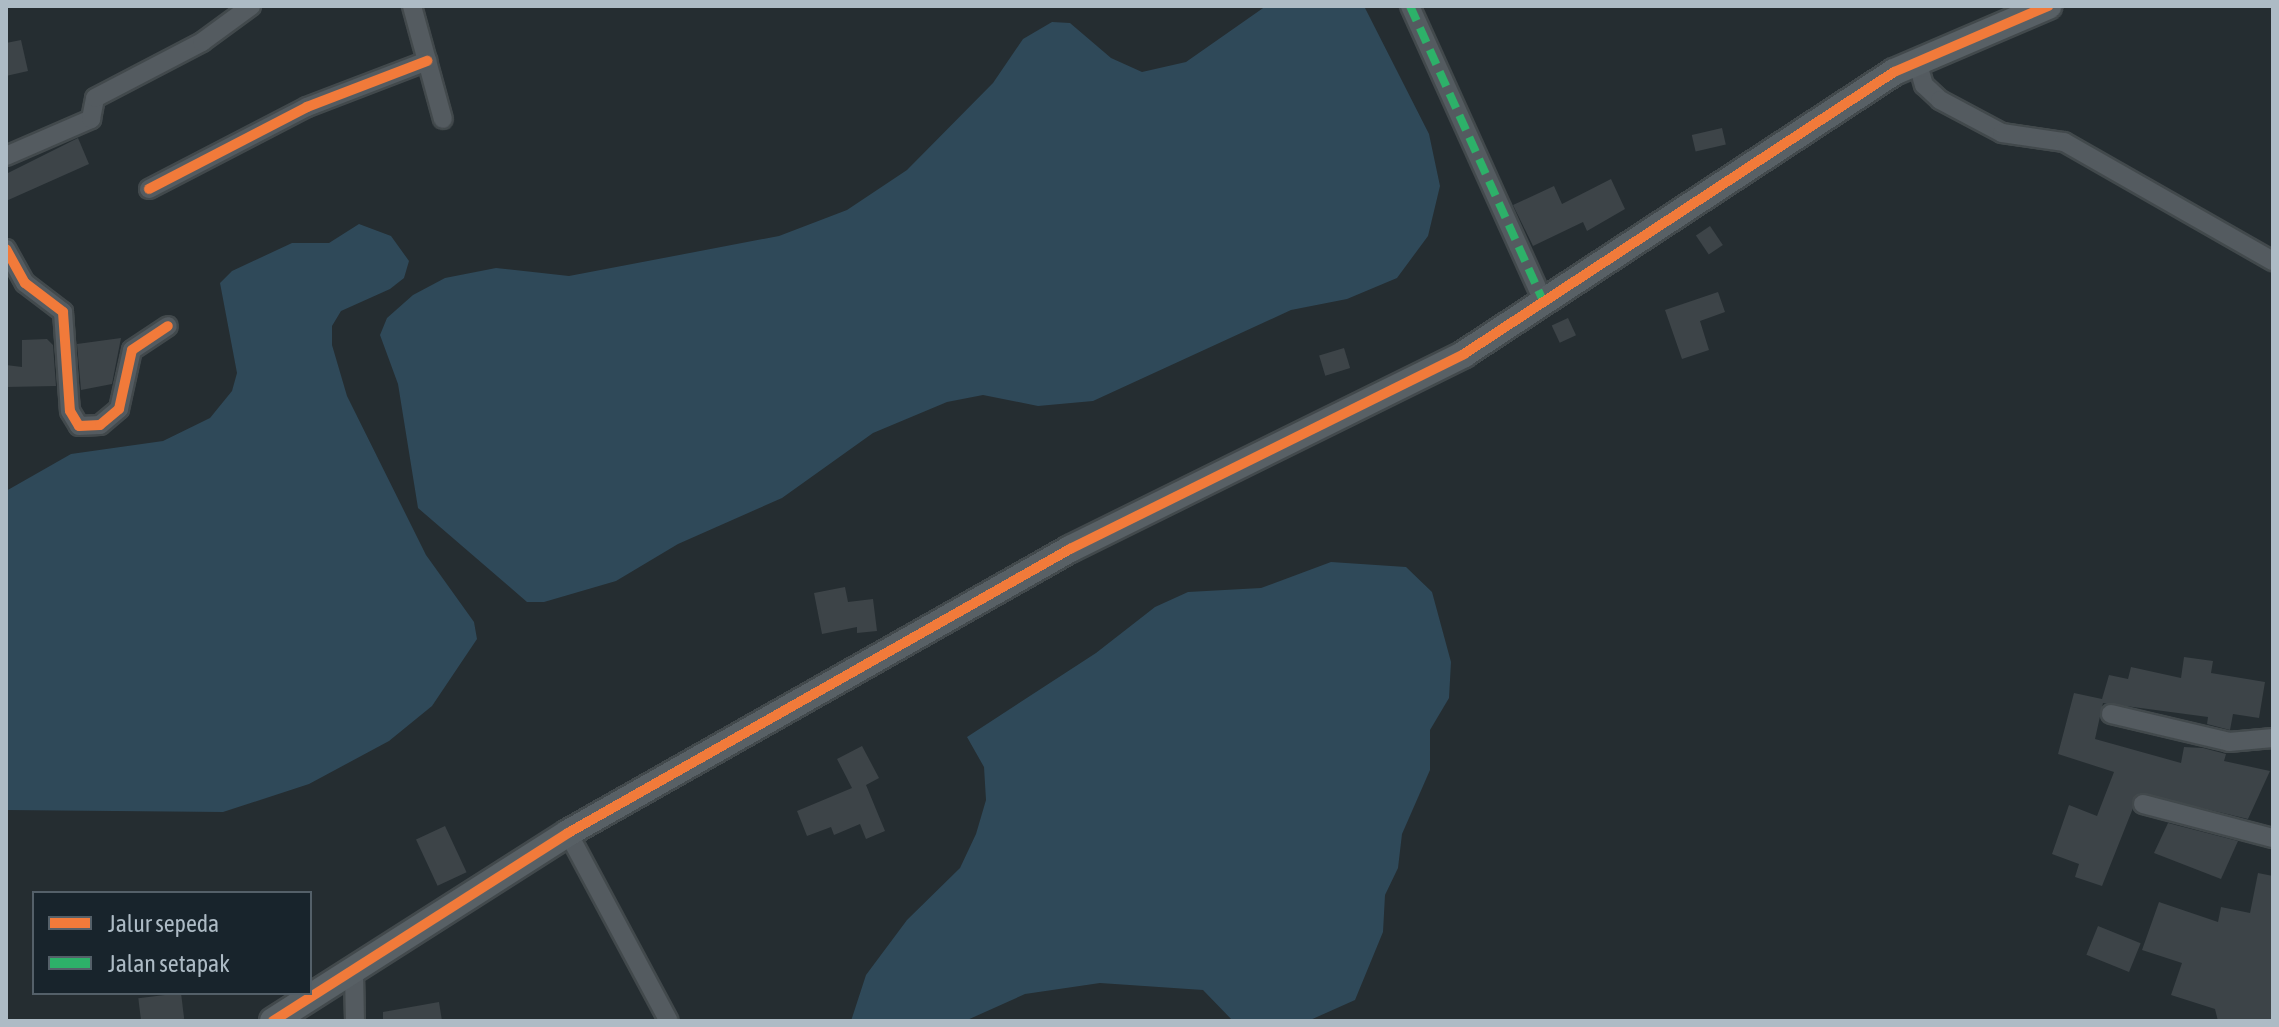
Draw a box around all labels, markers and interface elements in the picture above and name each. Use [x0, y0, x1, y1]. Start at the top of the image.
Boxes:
legend [32, 891, 312, 995]
text: Jalur sepeda [108, 910, 219, 937]
text: Jalan setapak [108, 950, 230, 977]

